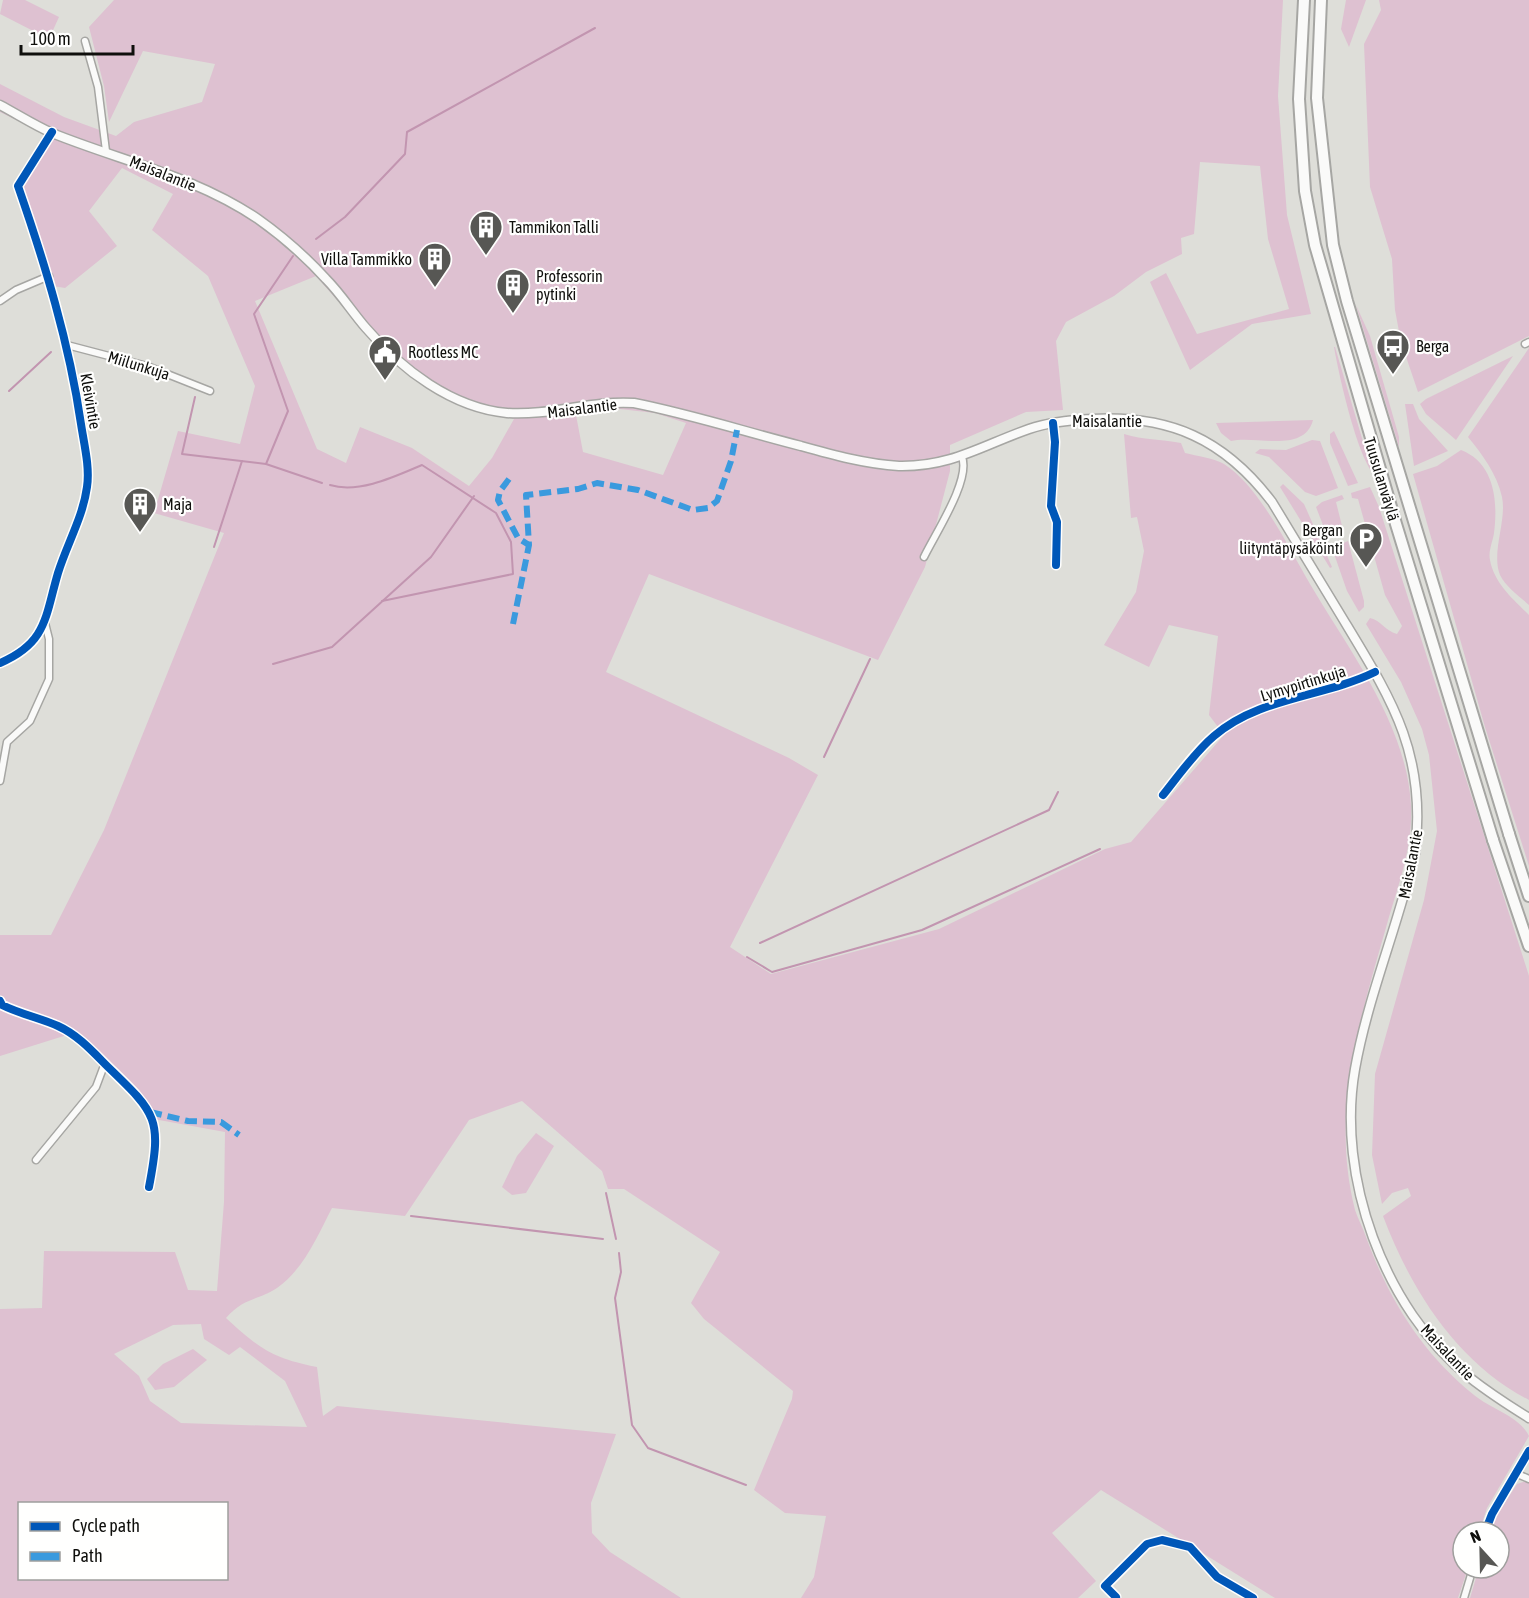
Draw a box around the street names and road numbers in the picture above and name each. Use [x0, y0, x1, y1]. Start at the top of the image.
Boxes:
street label: Maisalantie [127, 152, 199, 194]
street label: Miilunkuja [106, 347, 172, 384]
street label: Kleivintie [77, 372, 105, 430]
street label: Maisalantie [546, 395, 618, 421]
street label: Maisalantie [1072, 412, 1142, 430]
street label: Tuusulanväylä [1360, 435, 1403, 523]
street label: Lymypirtinkuja [1258, 662, 1348, 705]
street label: Maisalantie [1394, 828, 1426, 900]
street label: Maisalantie [1418, 1320, 1478, 1384]

